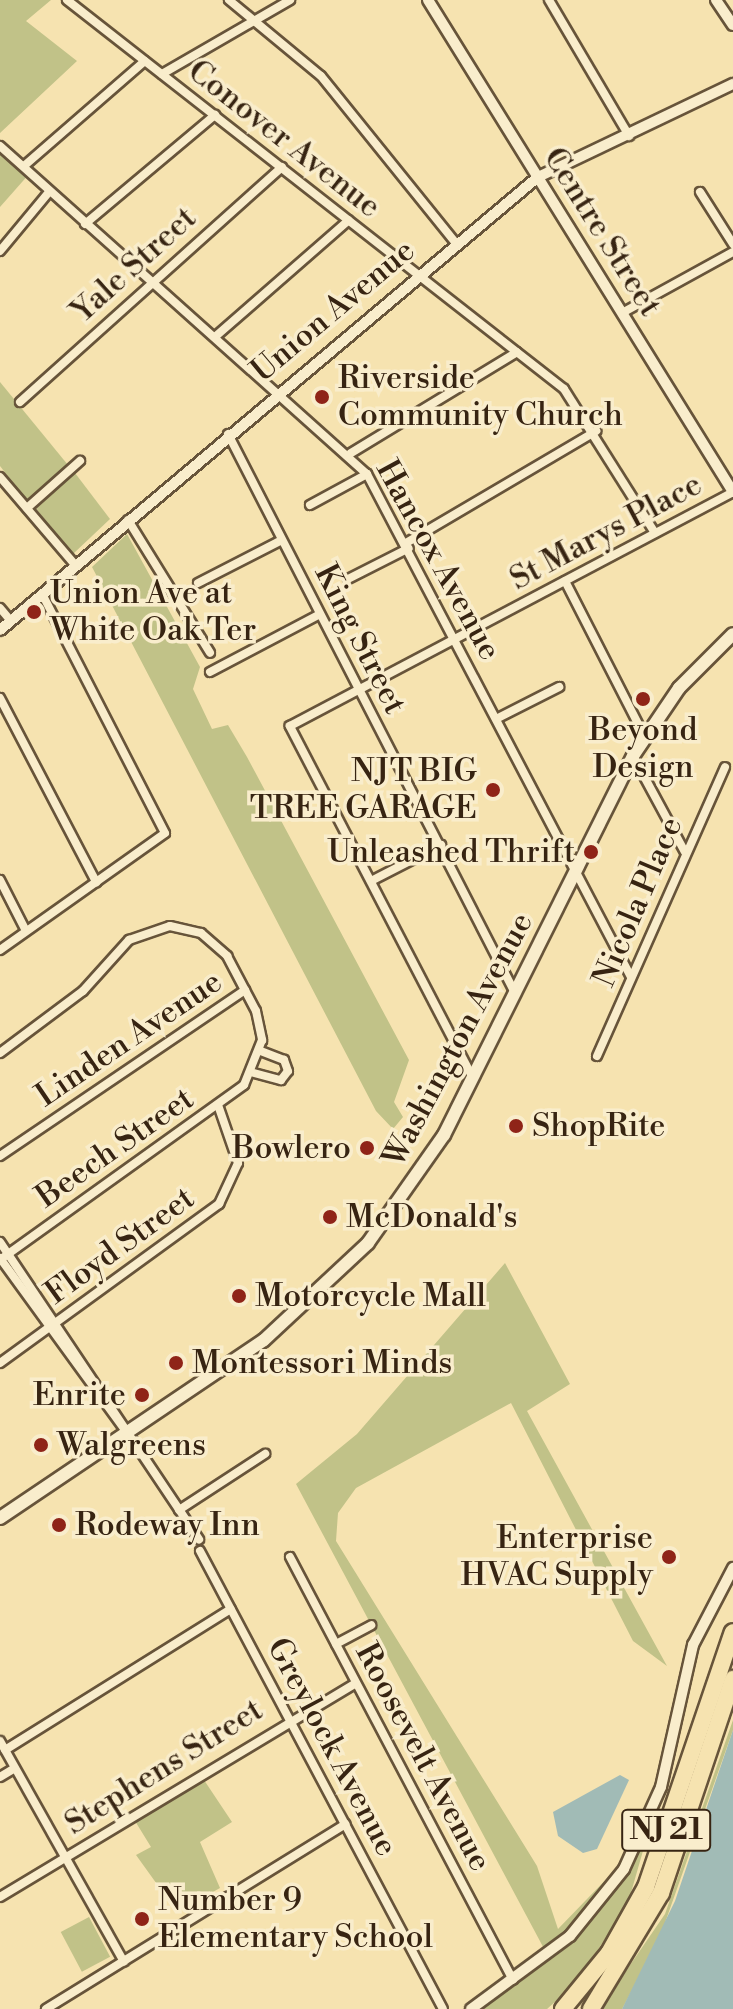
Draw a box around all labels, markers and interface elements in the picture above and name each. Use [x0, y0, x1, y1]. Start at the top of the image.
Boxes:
street label: Conover Avenue [180, 52, 388, 226]
street label: Centre Street [535, 141, 669, 323]
street label: Yale Street [64, 199, 204, 331]
street label: Union Avenue [243, 232, 423, 390]
place label: Riverside Community Church [338, 360, 623, 435]
marker: Riverside Community Church [313, 388, 331, 406]
street label: Hancox Avenue [367, 453, 509, 667]
street label: St Marys Place [503, 465, 709, 599]
street label: King Street [306, 558, 414, 720]
place label: Union Ave at White Oak Ter [50, 575, 256, 650]
marker: Union Ave at White Oak Ter [25, 603, 43, 621]
marker: Beyond Design [634, 690, 652, 708]
place label: Beyond Design [589, 712, 697, 787]
place label: NJT BIG TREE GARAGE [250, 753, 477, 828]
marker: NJT BIG TREE GARAGE [484, 781, 502, 799]
street label: Nicola Place [585, 811, 691, 993]
place label: Unleashed Thrift [327, 833, 575, 871]
marker: Unleashed Thrift [582, 843, 600, 861]
street label: Washington Avenue [375, 906, 541, 1174]
street label: Linden Avenue [29, 963, 229, 1115]
street label: Beech Street [29, 1080, 201, 1216]
place label: ShopRite [532, 1107, 665, 1145]
marker: ShopRite [507, 1117, 525, 1135]
place label: Bowlero [232, 1129, 351, 1167]
marker: Bowlero [358, 1139, 376, 1157]
street label: Floyd Street [38, 1179, 202, 1313]
place label: McDonald's [346, 1198, 517, 1236]
marker: McDonald's [321, 1208, 339, 1226]
place label: Motorcycle Mall [255, 1277, 486, 1315]
marker: Motorcycle Mall [230, 1287, 248, 1305]
place label: Montessori Minds [192, 1344, 452, 1382]
marker: Montessori Minds [167, 1354, 185, 1372]
place label: Enrite [33, 1376, 126, 1414]
marker: Enrite [133, 1386, 151, 1404]
place label: Walgreens [57, 1426, 206, 1464]
marker: Walgreens [32, 1436, 50, 1454]
place label: Rodeway Inn [75, 1506, 260, 1544]
marker: Rodeway Inn [50, 1516, 68, 1534]
place label: Enterprise HVAC Supply [460, 1520, 653, 1595]
marker: Enterprise HVAC Supply [660, 1548, 678, 1566]
street label: Greylock Avenue [258, 1632, 406, 1862]
street label: Roosevelt Avenue [347, 1637, 499, 1877]
street label: Stephens Street [58, 1691, 270, 1843]
road number: NJ 21 [620, 1804, 712, 1856]
place label: Number 9 Elementary School [158, 1882, 433, 1957]
marker: Number 9 Elementary School [133, 1910, 151, 1928]

